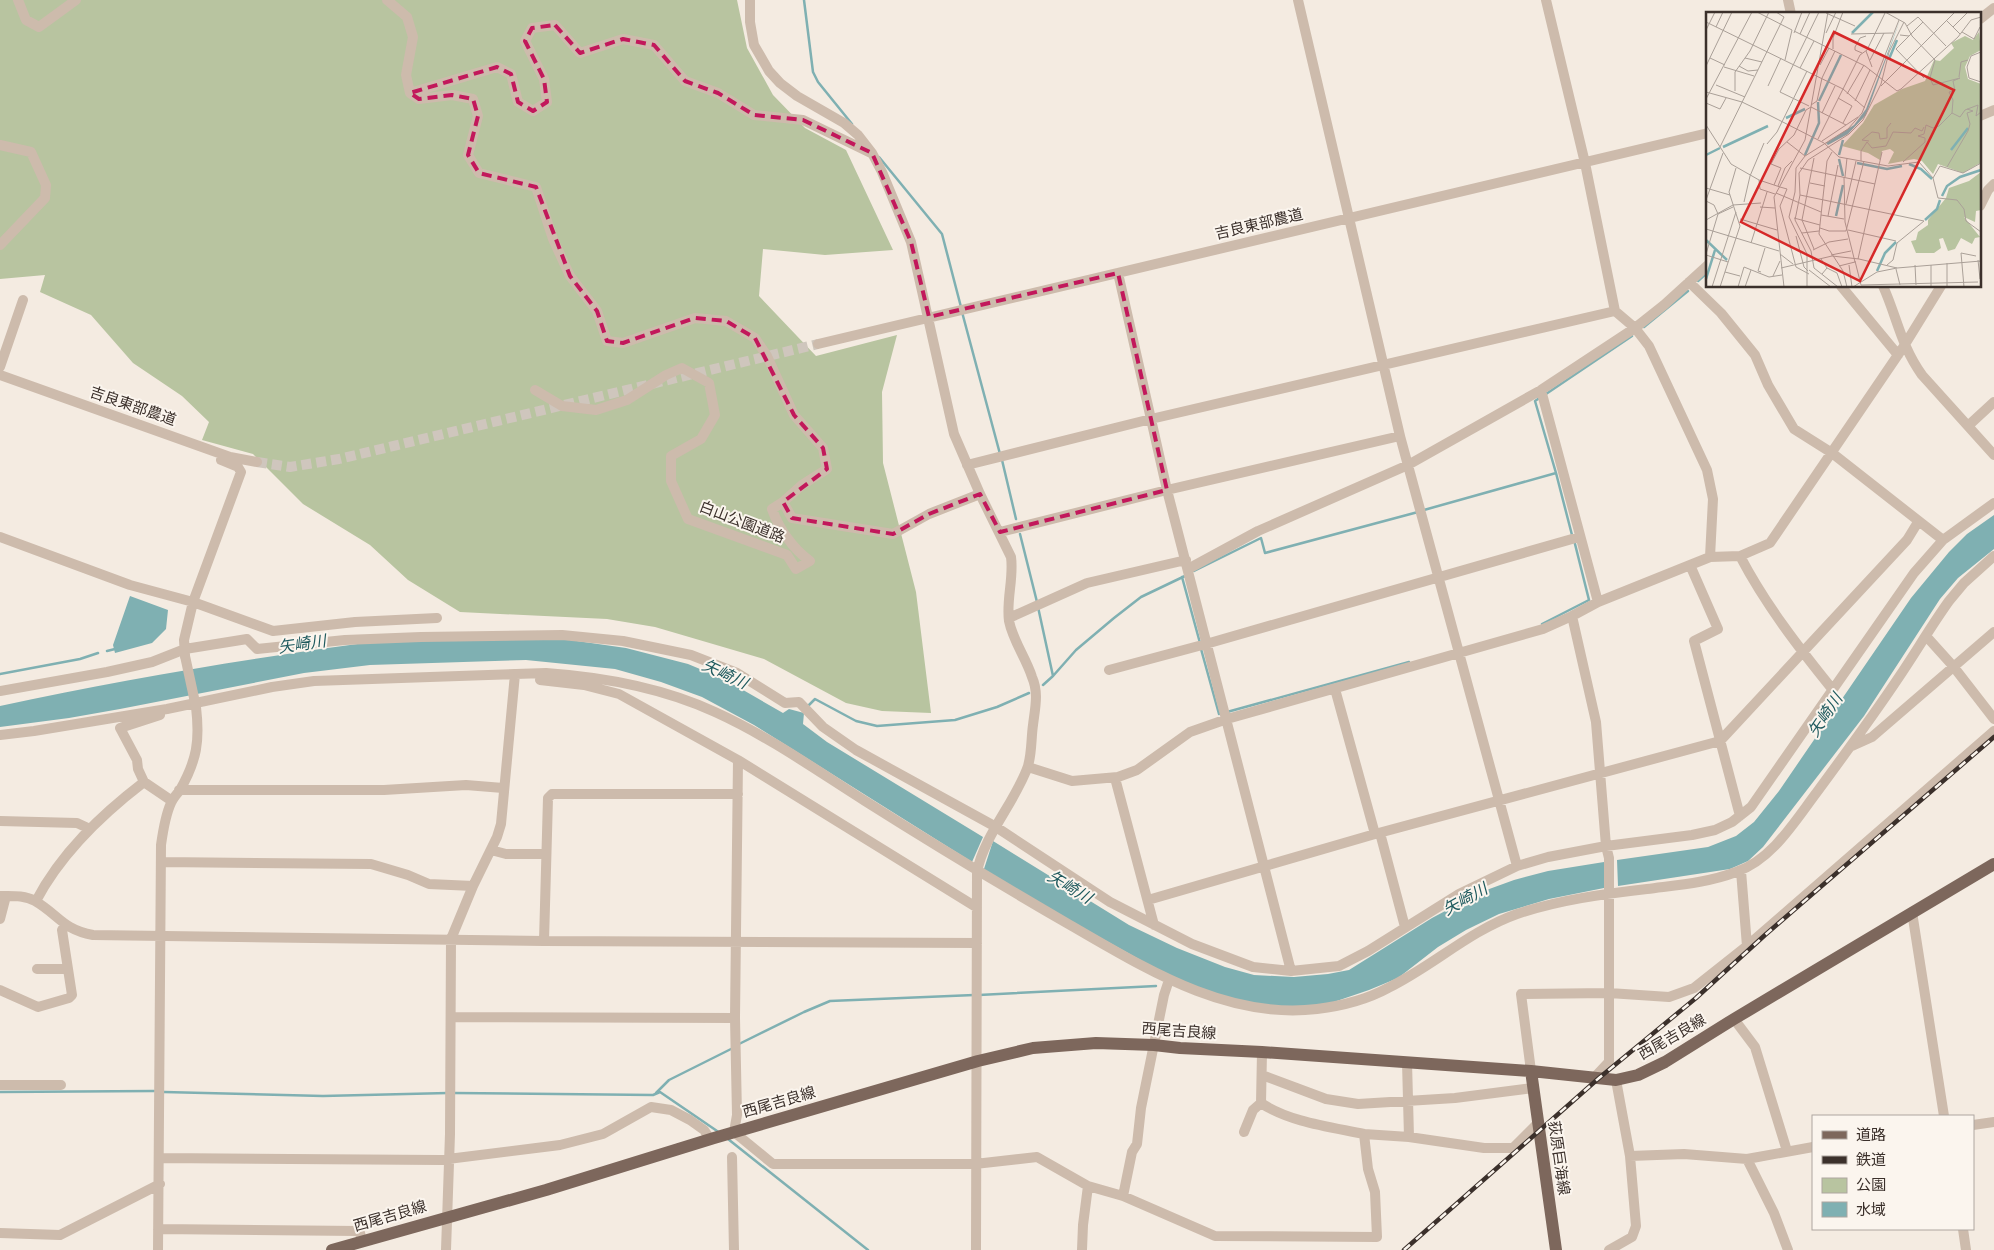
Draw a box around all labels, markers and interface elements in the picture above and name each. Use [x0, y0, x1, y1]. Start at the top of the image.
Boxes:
inset map [1706, 12, 1982, 288]
street label: 吉良東部農道 [1213, 205, 1305, 243]
street label: 吉良東部農道 [88, 383, 178, 429]
street label: 白山公園道路 [697, 497, 787, 547]
water label: 矢崎川 [277, 631, 329, 657]
water label: 矢崎川 [699, 655, 753, 694]
water label: 矢崎川 [1804, 688, 1847, 740]
water label: 矢崎川 [1045, 866, 1097, 909]
water label: 矢崎川 [1439, 878, 1492, 919]
street label: 西尾吉良線 [1635, 1010, 1709, 1064]
street label: 西尾吉良線 [1141, 1019, 1217, 1043]
street label: 西尾吉良線 [740, 1083, 818, 1121]
legend [1812, 1115, 1974, 1230]
street label: 荻原巨海線 [1545, 1120, 1573, 1196]
text: 道路 [1856, 1126, 1886, 1144]
text: 鉄道 [1856, 1151, 1886, 1169]
text: 公園 [1856, 1176, 1886, 1194]
street label: 西尾吉良線 [351, 1197, 429, 1235]
text: 水域 [1856, 1201, 1886, 1219]

